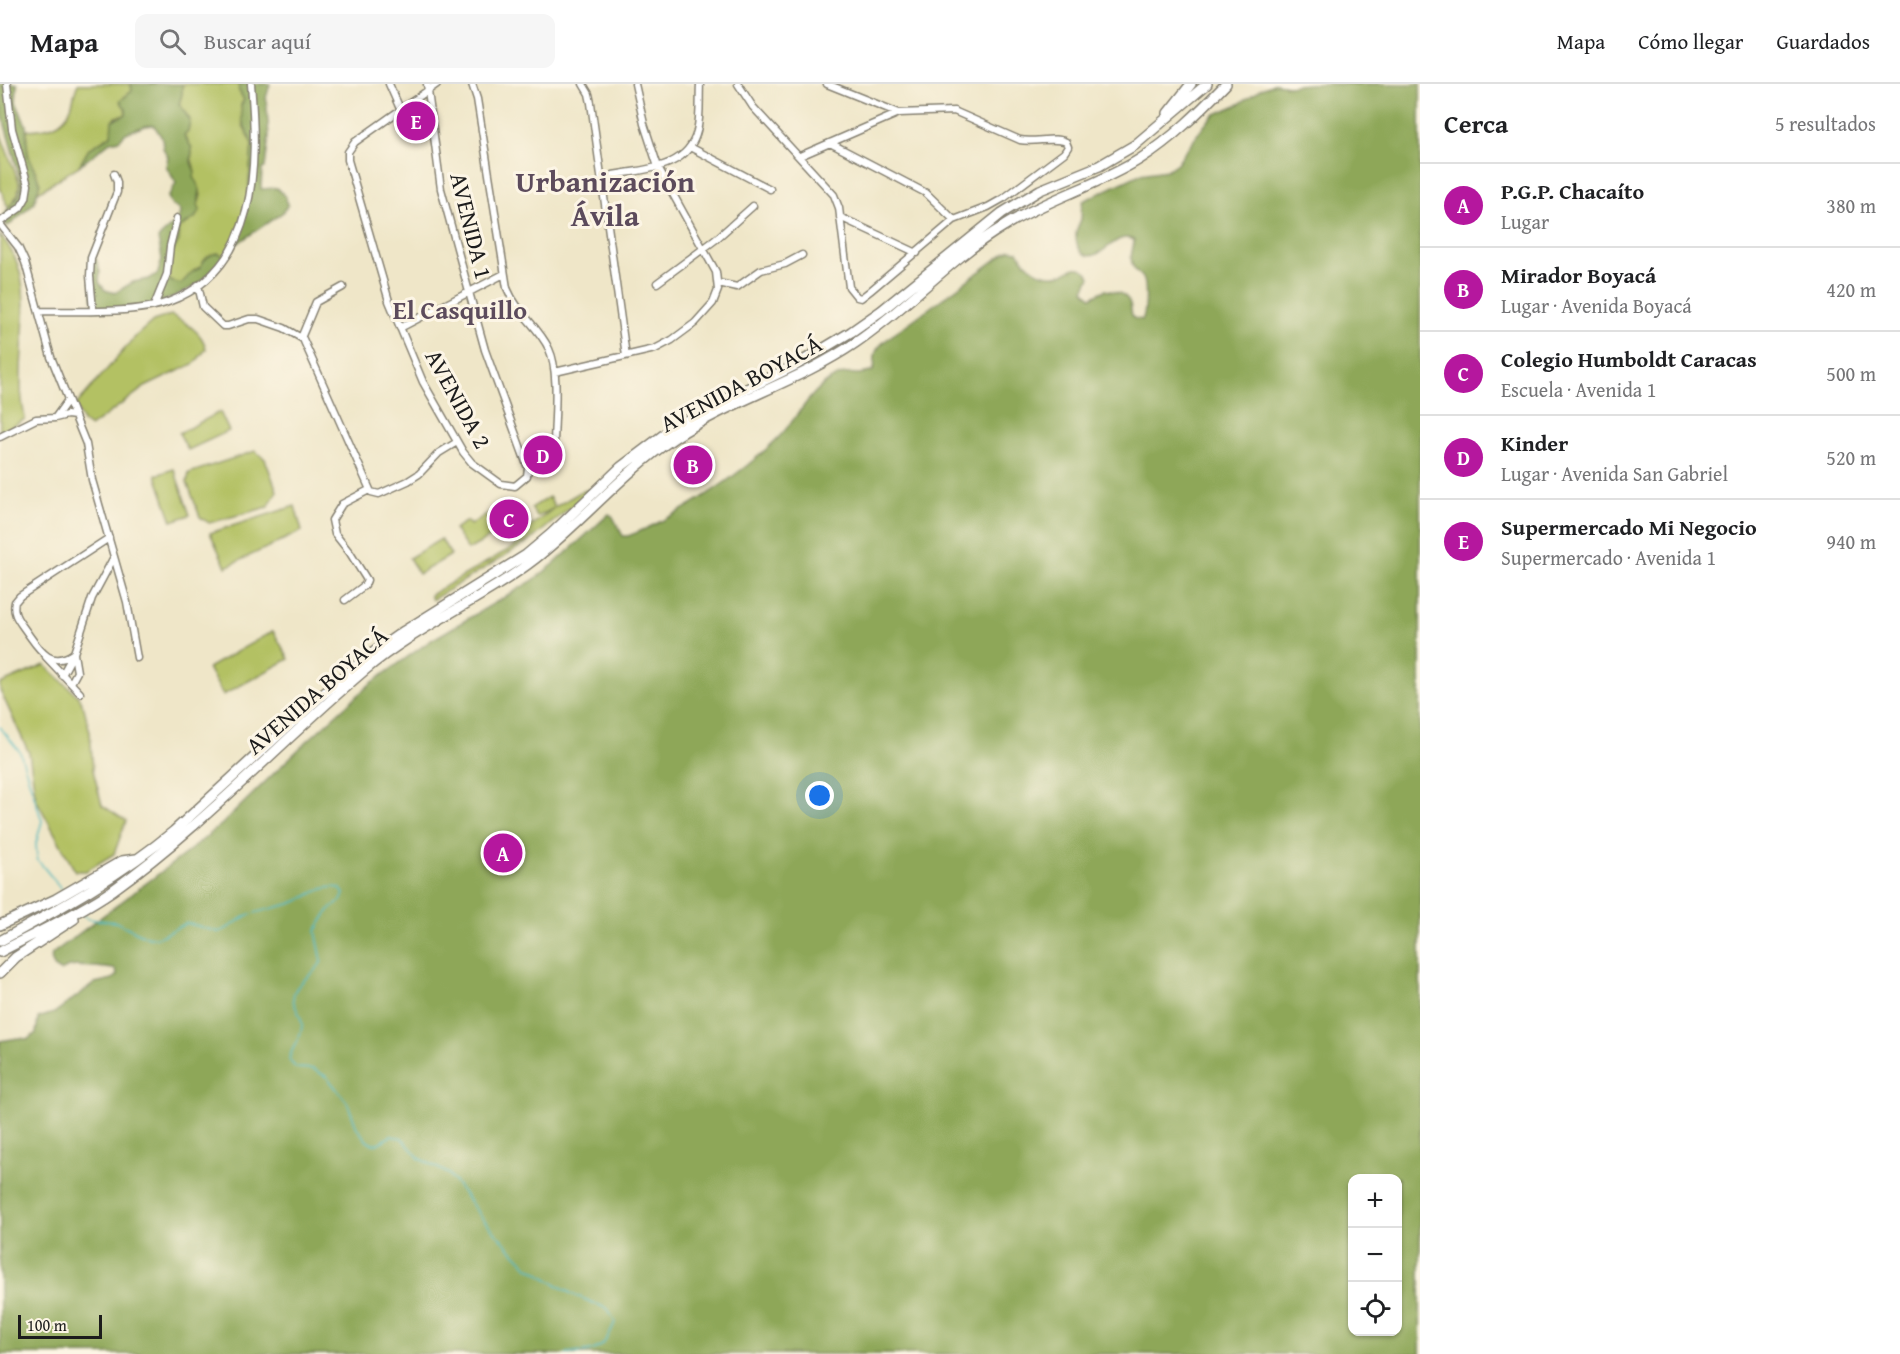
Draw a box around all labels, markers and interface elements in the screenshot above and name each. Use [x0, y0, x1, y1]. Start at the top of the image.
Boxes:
search box [135, 14, 555, 68]
text: Mapa [30, 21, 99, 62]
icon: search [156, 25, 189, 58]
text: Buscar aquí [204, 25, 311, 57]
text: Mapa [1557, 26, 1605, 57]
text: Cómo llegar [1638, 26, 1743, 57]
text: Guardados [1776, 26, 1870, 57]
pin: E [396, 99, 436, 144]
text: Cerca [1444, 104, 1508, 143]
text: 5 resultados [1775, 109, 1876, 138]
district label: Urbanización Ávila [515, 159, 695, 237]
street label: AVENIDA 1 [441, 169, 502, 283]
text: P.G.P. Chacaíto [1501, 175, 1644, 207]
text: A [1457, 191, 1470, 220]
text: 380 m [1826, 191, 1876, 220]
text: Lugar [1501, 207, 1549, 236]
text: Mirador Boyacá [1501, 259, 1656, 291]
text: B [1457, 275, 1470, 304]
text: 420 m [1826, 275, 1876, 304]
district label: El Casquillo [393, 290, 527, 329]
text: Lugar · Avenida Boyacá [1501, 291, 1692, 320]
street label: AVENIDA BOYACÁ [653, 326, 828, 441]
street label: AVENIDA 2 [417, 343, 500, 455]
text: Colegio Humboldt Caracas [1501, 343, 1757, 375]
text: C [1458, 359, 1469, 388]
text: 500 m [1826, 359, 1876, 388]
text: Escuela · Avenida 1 [1501, 375, 1656, 404]
text: Kinder [1501, 427, 1568, 459]
pin: D [524, 432, 562, 478]
pin: B [674, 442, 712, 488]
text: D [1457, 443, 1470, 472]
text: 520 m [1826, 443, 1876, 472]
text: Lugar · Avenida San Gabriel [1501, 459, 1728, 488]
pin: C [490, 496, 528, 542]
text: Supermercado Mi Negocio [1501, 511, 1757, 543]
text: E [1458, 527, 1469, 556]
text: 940 m [1826, 527, 1876, 556]
text: Supermercado · Avenida 1 [1501, 543, 1716, 572]
street label: AVENIDA BOYACÁ [238, 618, 396, 763]
your location [805, 781, 834, 810]
pin: A [484, 830, 522, 876]
map controls [1348, 1174, 1402, 1336]
button: + [1348, 1174, 1402, 1228]
button: − [1348, 1228, 1402, 1282]
button: locate [1348, 1282, 1402, 1336]
scale bar [18, 1312, 102, 1340]
text: 100 m [27, 1313, 67, 1337]

